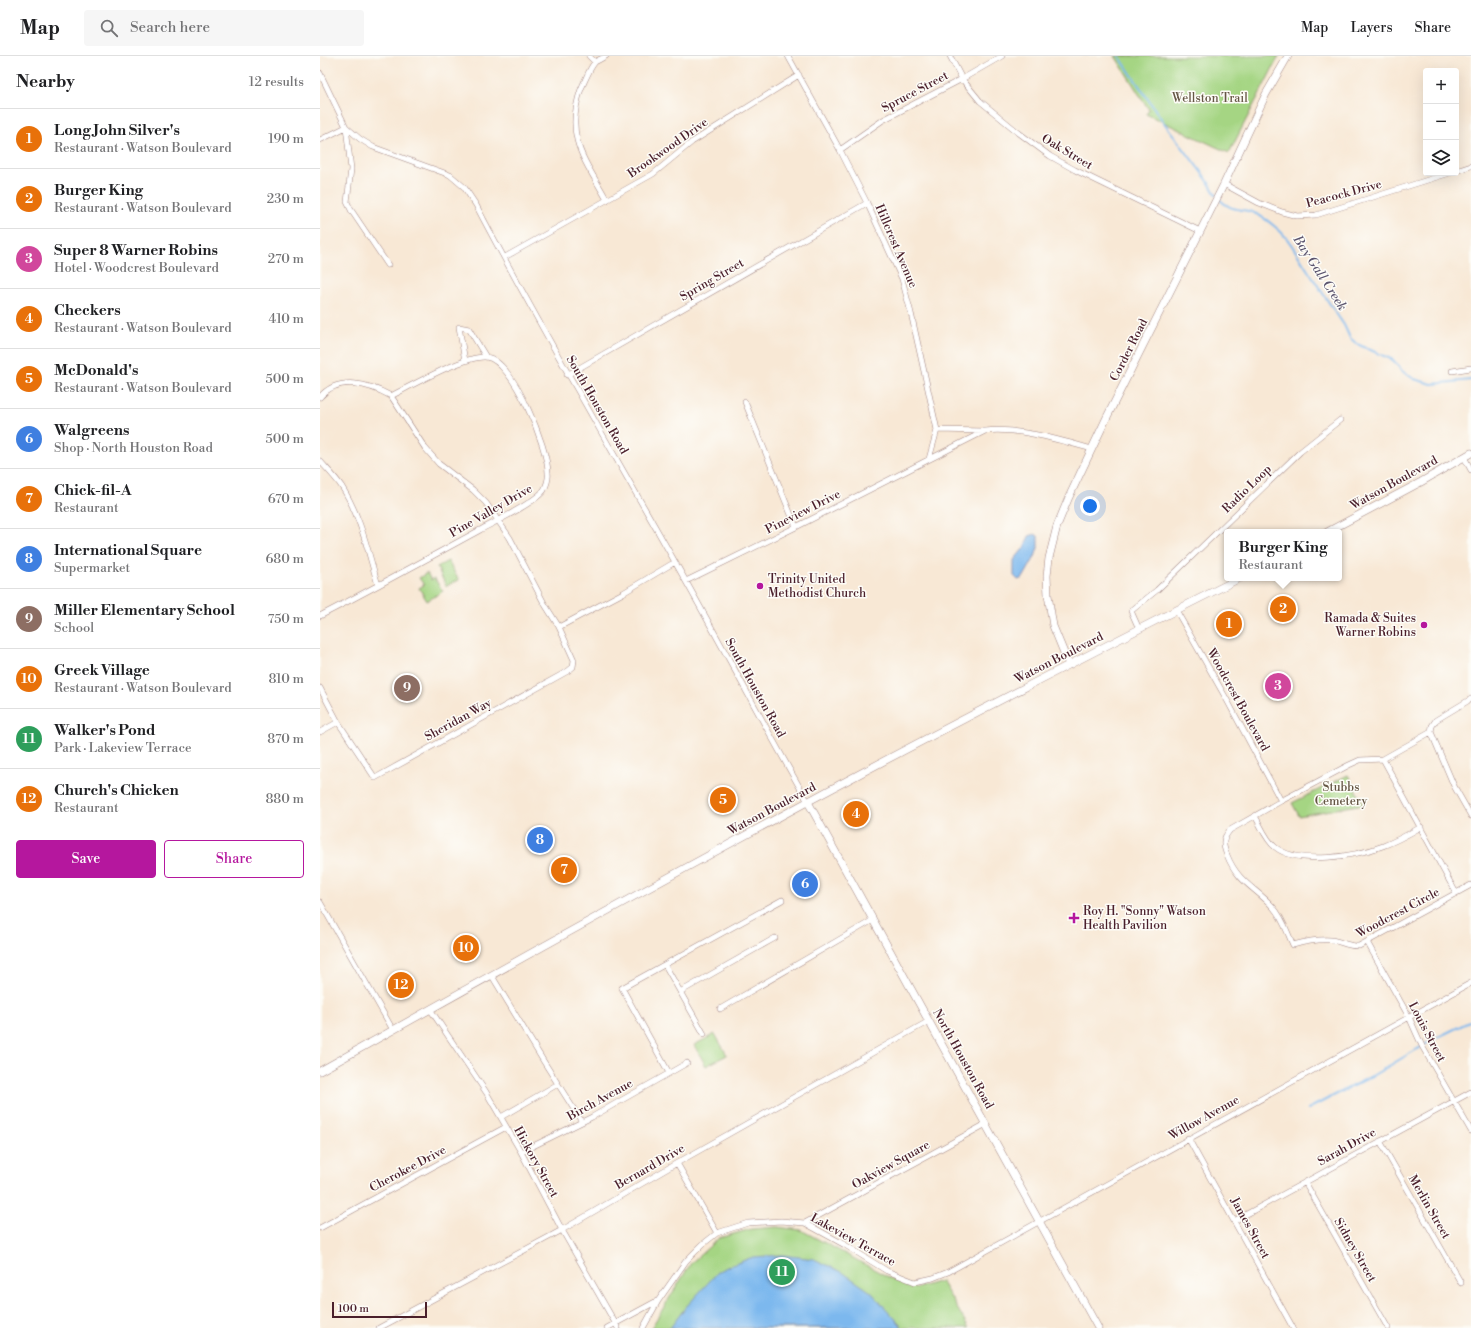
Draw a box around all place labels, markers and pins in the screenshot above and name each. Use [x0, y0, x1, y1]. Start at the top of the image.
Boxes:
place label: Trinity United Methodist Church [768, 572, 866, 601]
marker: Trinity United Methodist Church [755, 581, 765, 591]
pin: 2 [1270, 594, 1296, 624]
pin: 1 [1216, 609, 1242, 639]
place label: Ramada & Suites Warner Robins [1324, 611, 1416, 640]
marker: Ramada & Suites Warner Robins [1419, 620, 1429, 630]
pin: 3 [1265, 671, 1291, 701]
pin: 9 [394, 673, 420, 703]
pin: 5 [710, 785, 736, 815]
pin: 4 [843, 799, 869, 829]
pin: 8 [527, 825, 553, 855]
pin: 7 [551, 855, 577, 885]
pin: 6 [792, 869, 818, 899]
place label: Roy H. "Sonny" Watson Health Pavilion [1083, 904, 1206, 933]
marker: Roy H. "Sonny" Watson Health Pavilion [1068, 912, 1080, 924]
pin: 10 [453, 933, 479, 963]
pin: 12 [388, 970, 414, 1000]
pin: 11 [769, 1257, 795, 1287]

